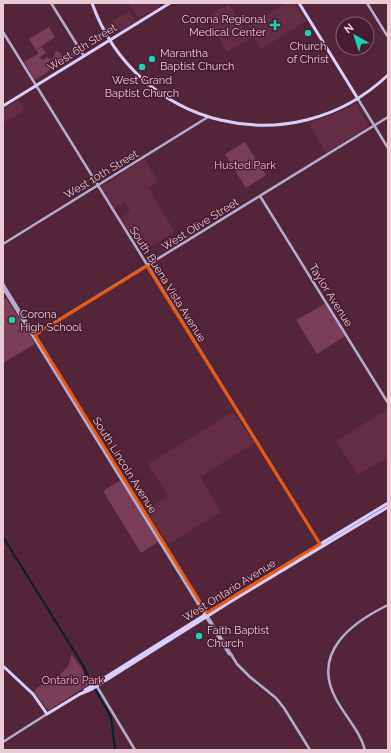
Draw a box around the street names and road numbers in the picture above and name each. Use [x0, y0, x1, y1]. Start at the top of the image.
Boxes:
street label: West 6th Street [45, 21, 120, 74]
street label: West 10th Street [62, 147, 141, 202]
street label: West Olive Street [159, 195, 241, 253]
street label: South Buena Vista Avenue [127, 224, 209, 345]
street label: Taylor Avenue [306, 261, 355, 330]
street label: South Lincoln Avenue [90, 415, 160, 516]
street label: West Ontario Avenue [180, 556, 279, 624]

